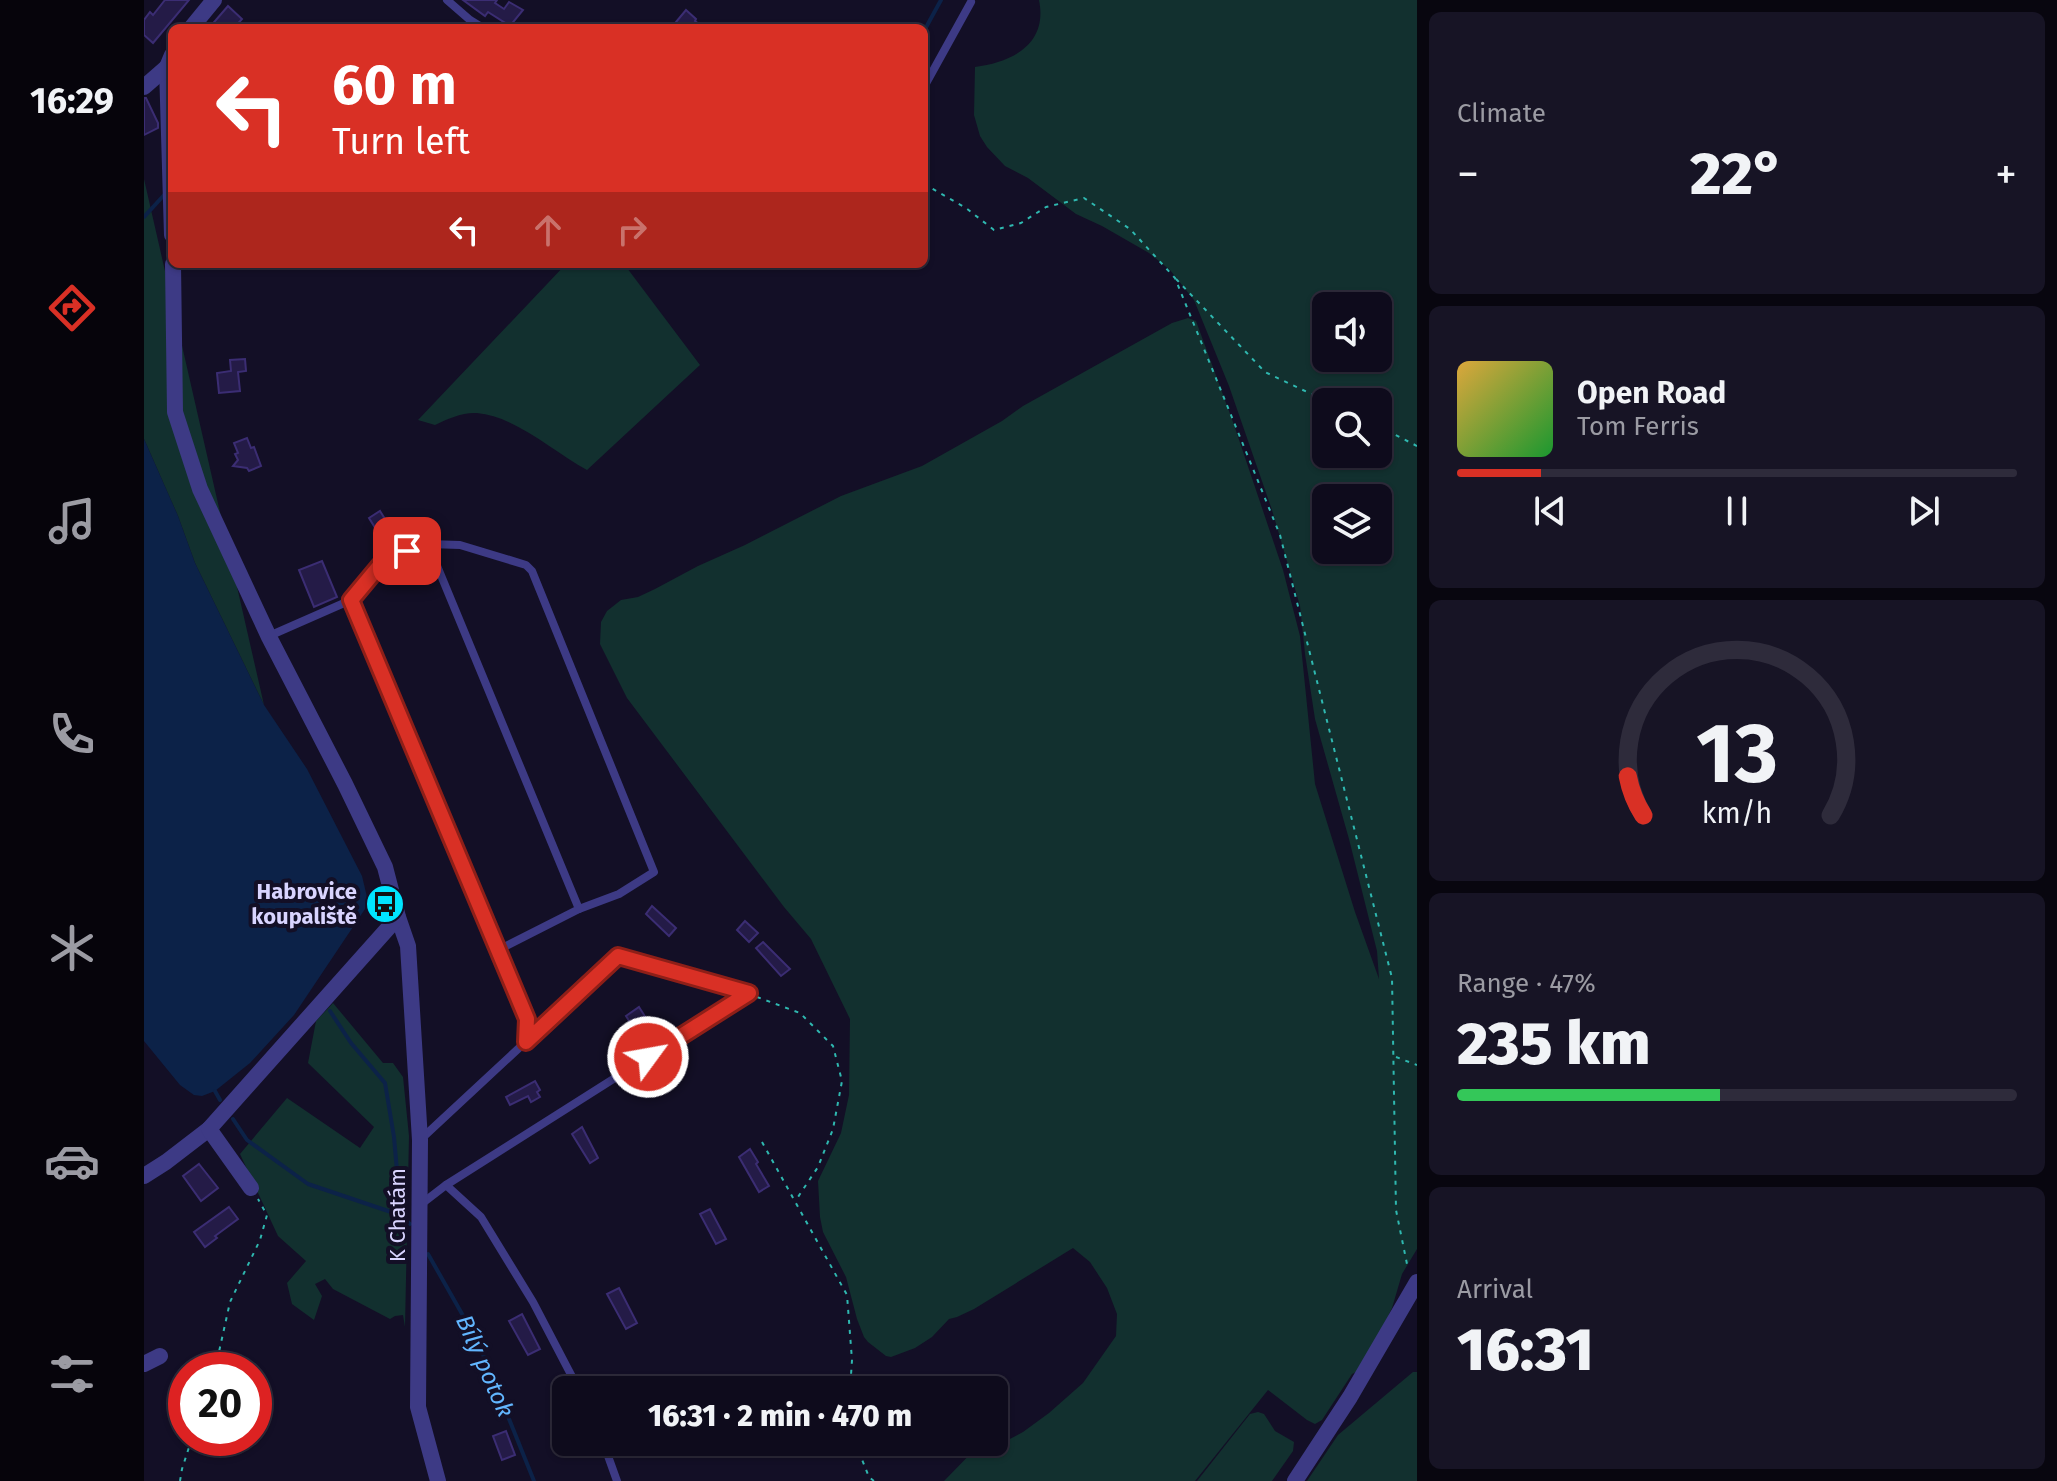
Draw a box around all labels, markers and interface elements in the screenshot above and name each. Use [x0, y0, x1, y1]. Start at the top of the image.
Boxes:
text: 60 m [332, 52, 457, 119]
icon: left [200, 56, 304, 160]
text: 16:29 [30, 79, 114, 123]
text: Climate [1457, 98, 1546, 129]
text: Turn left [332, 120, 470, 164]
text: 22° [1690, 138, 1784, 210]
text: − [1457, 148, 1479, 201]
text: + [1995, 148, 2017, 201]
icon: left [442, 208, 486, 252]
icon: ahead [526, 208, 570, 252]
icon: right [610, 208, 654, 252]
icon: directions [44, 280, 100, 336]
map controls [1312, 292, 1392, 564]
button: sound [1312, 292, 1392, 372]
text: Open Road [1577, 375, 1726, 411]
button: search [1312, 388, 1392, 468]
text: Tom Ferris [1577, 411, 1699, 442]
button: layers [1312, 484, 1392, 564]
icon: previous [1528, 489, 1572, 533]
icon: pause [1715, 489, 1759, 533]
icon: next [1902, 489, 1946, 533]
icon: music [44, 493, 100, 549]
pin [373, 517, 441, 585]
icon: arrive [385, 529, 429, 573]
text: 13 [1696, 704, 1778, 804]
icon: phone [44, 706, 100, 762]
text: km/h [1702, 797, 1772, 832]
place label: Habrovice koupaliště [251, 878, 357, 930]
bus stop icon: Habrovice koupaliště [364, 883, 406, 925]
icon: climate [44, 920, 100, 976]
text: Range · 47% [1457, 968, 1596, 999]
text: 235 km [1457, 1008, 1650, 1080]
position arrow [606, 1015, 690, 1099]
icon: car [44, 1133, 100, 1189]
street label: K Chatám [384, 1168, 411, 1262]
text: Arrival [1457, 1274, 1533, 1305]
water label: Bílý potok [450, 1311, 520, 1421]
text: 16:31 [1457, 1314, 1594, 1386]
icon: filters [44, 1346, 100, 1402]
speed limit sign: 20 [168, 1352, 272, 1456]
text: 16:31 · 2 min · 470 m [648, 1398, 912, 1434]

